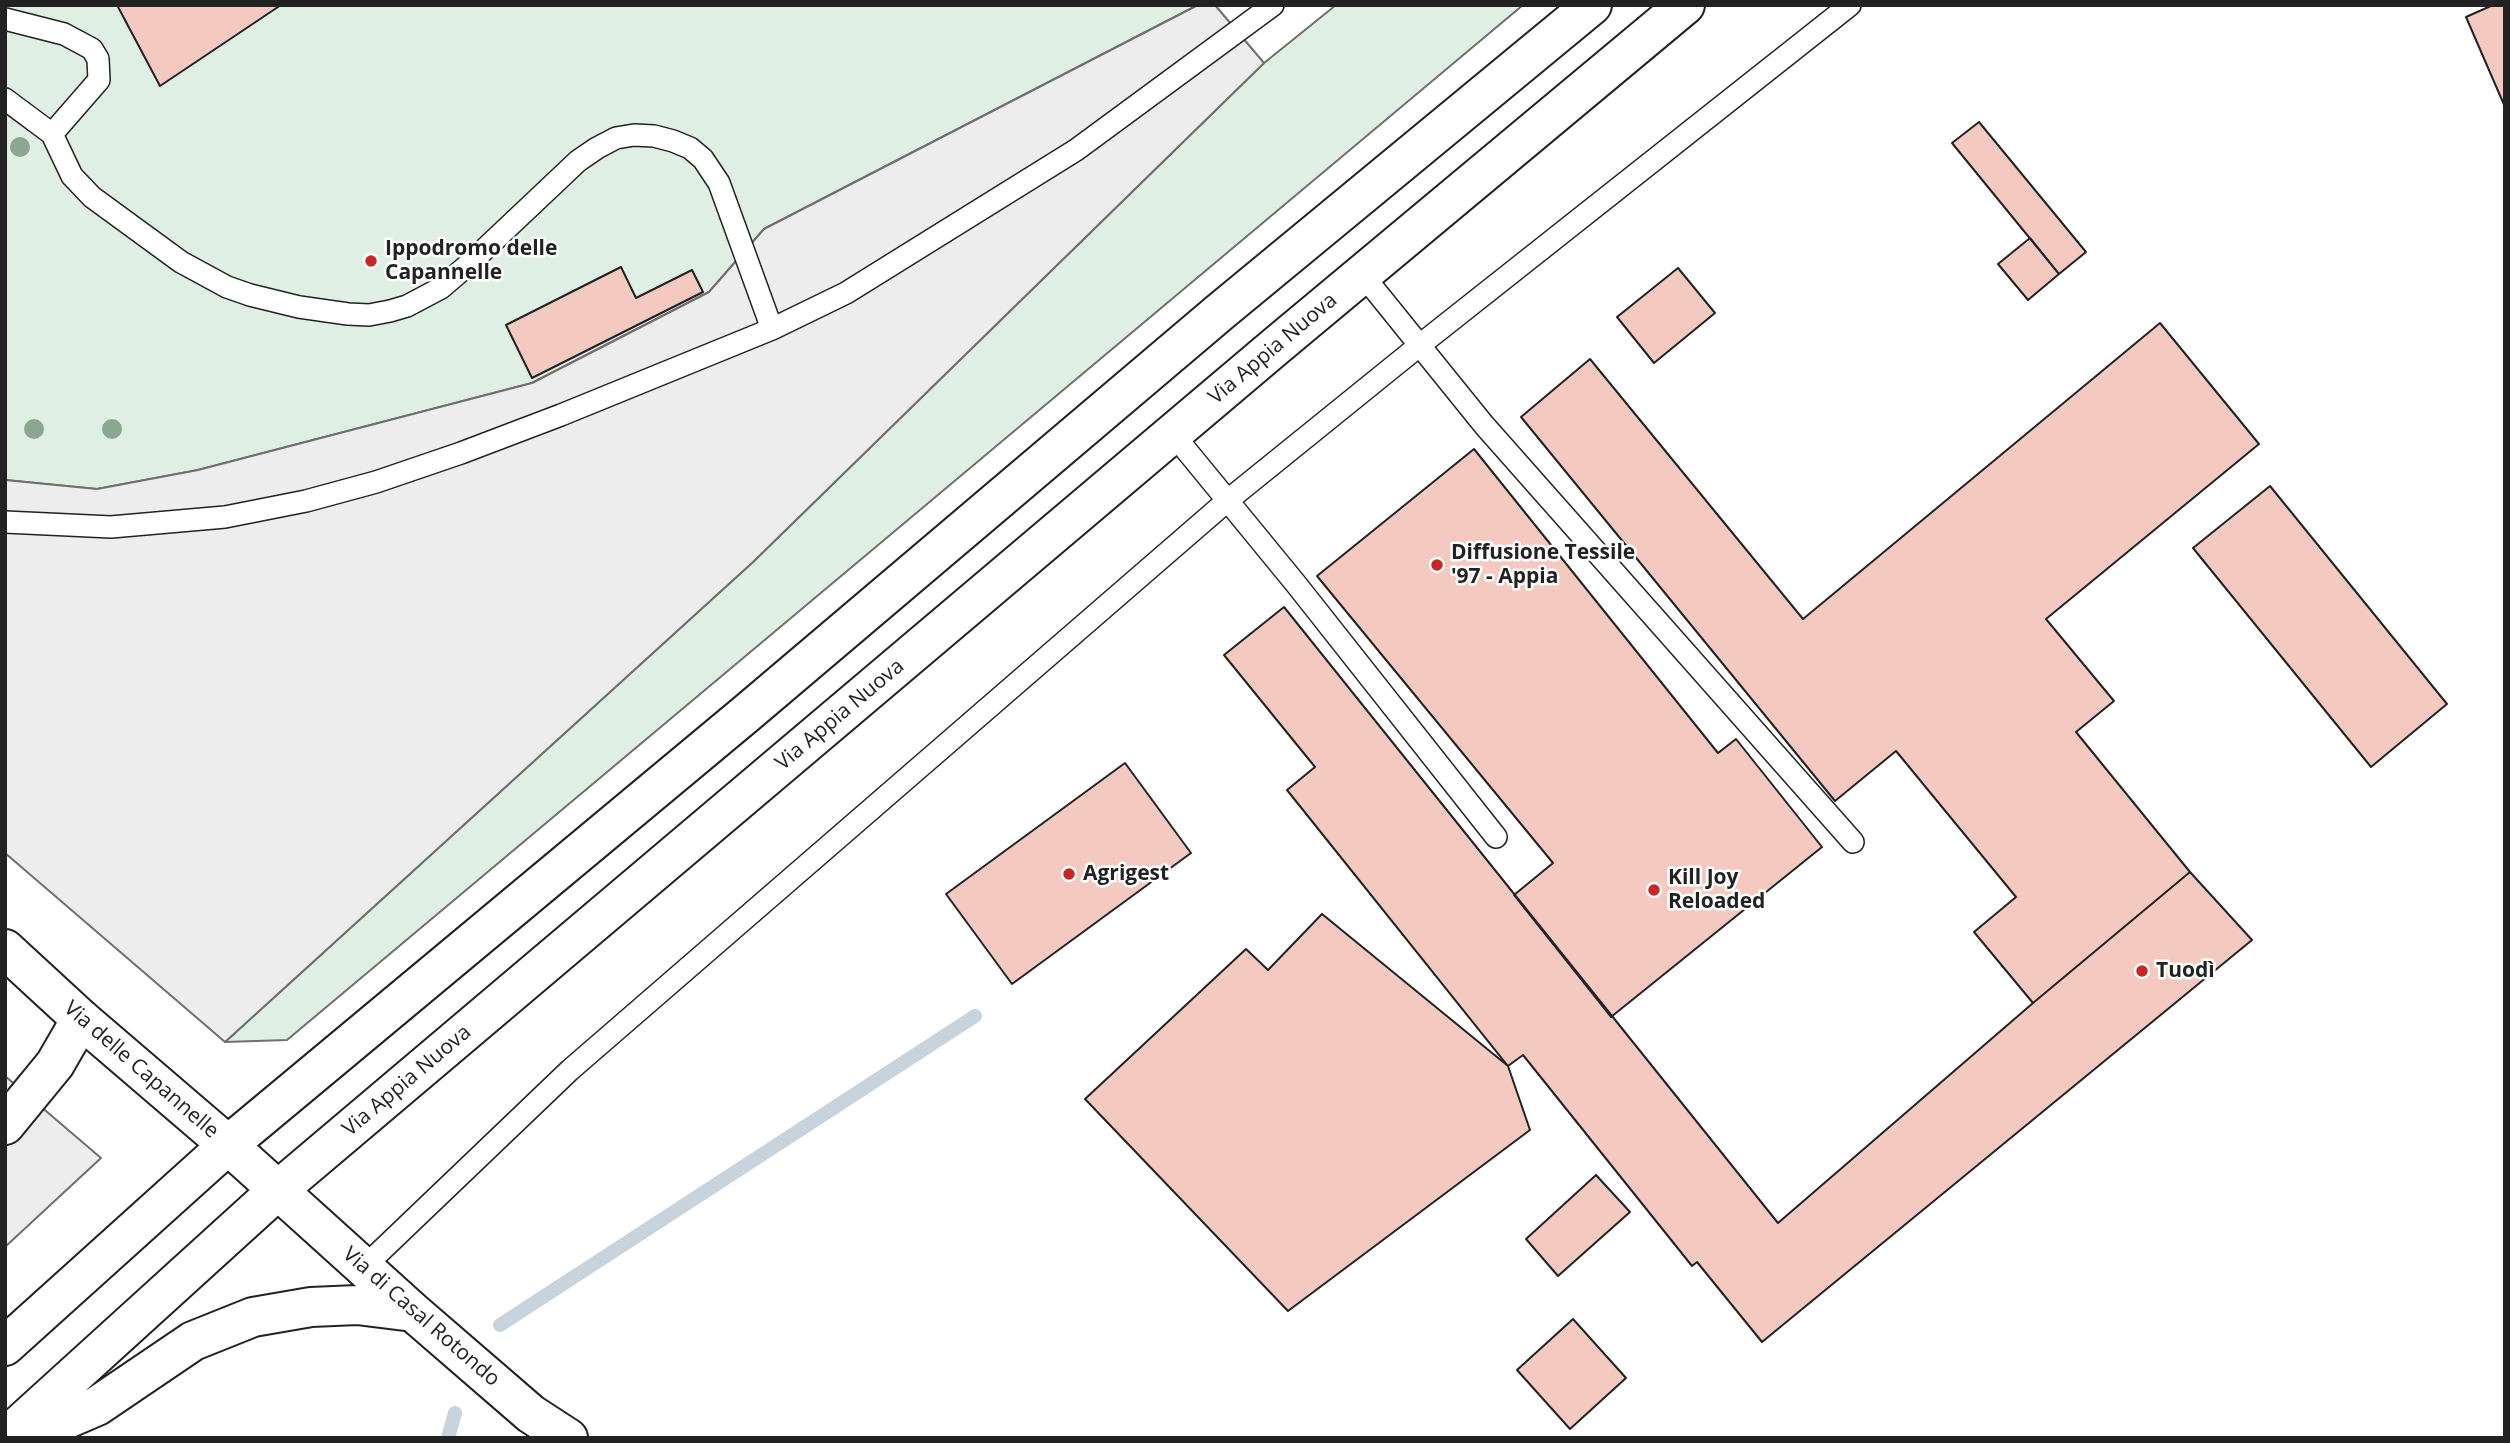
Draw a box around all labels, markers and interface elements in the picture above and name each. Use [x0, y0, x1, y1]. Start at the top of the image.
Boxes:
place label: Ippodromo delle Capannelle [385, 236, 557, 286]
marker: Ippodromo delle Capannelle [363, 253, 379, 269]
street label: Via Appia Nuova [1204, 288, 1342, 410]
place label: Diffusione Tessile '97 - Appia [1451, 540, 1635, 590]
marker: Diffusione Tessile '97 - Appia [1429, 557, 1445, 573]
street label: Via Appia Nuova [771, 654, 909, 776]
place label: Agrigest [1083, 861, 1169, 887]
place label: Kill Joy Reloaded [1668, 865, 1765, 915]
marker: Agrigest [1061, 866, 1077, 882]
marker: Kill Joy Reloaded [1646, 882, 1662, 898]
place label: Tuodì [2156, 958, 2215, 984]
marker: Tuodì [2134, 963, 2150, 979]
street label: Via delle Capannelle [58, 996, 224, 1144]
street label: Via Appia Nuova [338, 1020, 476, 1142]
street label: Via di Casal Rotondo [337, 1242, 505, 1392]

